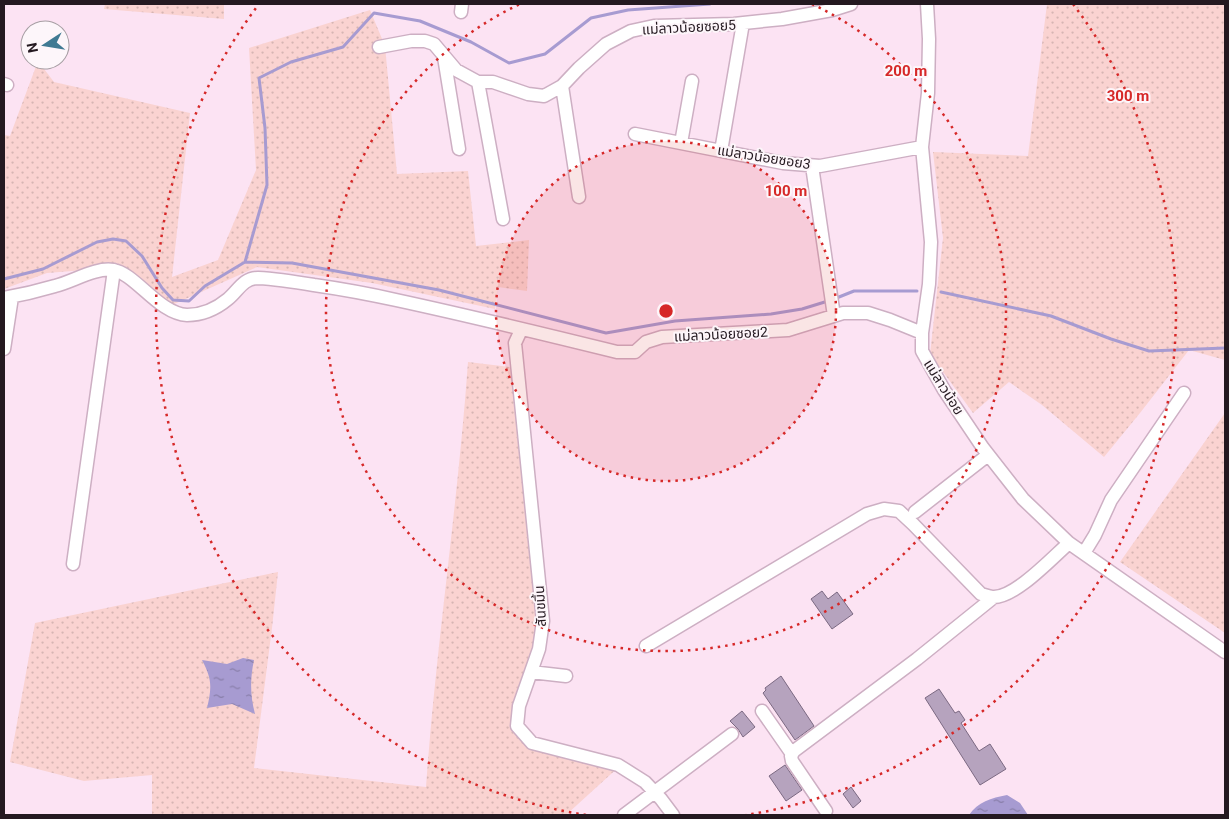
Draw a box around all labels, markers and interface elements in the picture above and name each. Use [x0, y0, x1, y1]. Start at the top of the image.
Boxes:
street label: แม่ลาวน้อยซอย5 [642, 17, 737, 37]
north arrow [20, 20, 70, 70]
text: N [23, 41, 41, 54]
text: 200 m [885, 62, 927, 80]
text: 300 m [1107, 87, 1149, 105]
street label: แม่ลาวน้อยซอย3 [716, 142, 812, 172]
text: 100 m [765, 182, 807, 200]
centre of rings [657, 302, 675, 320]
street label: แม่ลาวน้อยซอย2 [674, 324, 769, 344]
street label: แม่ลาวน้อย [921, 356, 967, 418]
street label: สันขมิ้น [530, 585, 549, 627]

